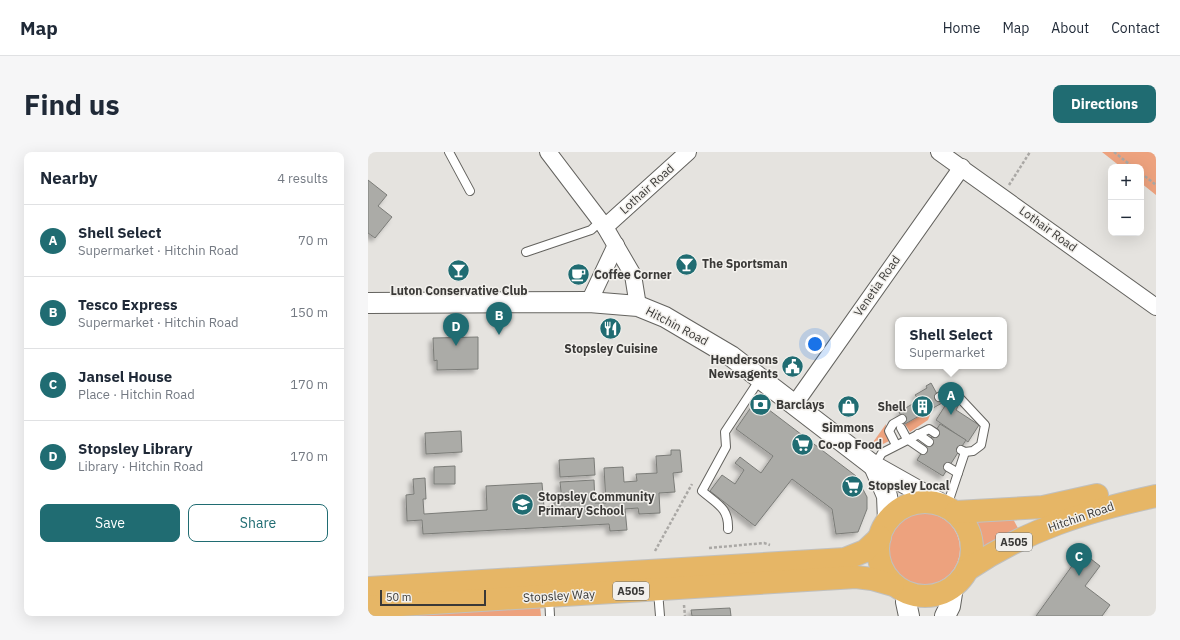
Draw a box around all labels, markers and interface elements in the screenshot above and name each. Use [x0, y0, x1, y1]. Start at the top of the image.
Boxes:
text: Map [20, 16, 58, 40]
text: Home [943, 19, 980, 37]
text: Map [1002, 19, 1029, 37]
text: About [1051, 19, 1089, 37]
text: Contact [1111, 19, 1160, 37]
button: Directions [1053, 85, 1156, 123]
text: Find us [24, 86, 120, 123]
street label: Lothair Road [616, 160, 677, 217]
map controls [1108, 164, 1144, 236]
button: + [1108, 164, 1144, 200]
text: Nearby [40, 167, 98, 189]
text: 4 results [277, 170, 328, 187]
button: − [1108, 200, 1144, 236]
street label: Lothair Road [1016, 203, 1080, 255]
text: Shell Select [78, 223, 162, 242]
text: A [49, 232, 57, 249]
text: 70 m [298, 232, 328, 249]
text: Supermarket · Hitchin Road [78, 242, 239, 259]
bar icon: The Sportsman [673, 251, 699, 277]
street label: Venetia Road [850, 252, 903, 319]
place label: The Sportsman [702, 256, 788, 271]
bar icon: Luton Conservative Club [446, 257, 472, 283]
cafe icon: Coffee Corner [565, 262, 591, 288]
place label: Coffee Corner [594, 267, 672, 282]
place label: Luton Conservative Club [390, 283, 528, 298]
text: Tesco Express [78, 295, 178, 314]
pin: B [486, 302, 512, 335]
street label: Hitchin Road [643, 303, 711, 348]
text: B [49, 304, 57, 321]
text: 150 m [290, 304, 328, 321]
pin: D [443, 313, 469, 346]
text: Supermarket · Hitchin Road [78, 314, 239, 331]
restaurant icon: Stopsley Cuisine [598, 315, 624, 341]
popup [895, 317, 1007, 369]
text: Shell Select [909, 325, 993, 344]
your location [805, 334, 825, 354]
place label: Stopsley Cuisine [564, 341, 658, 356]
text: Supermarket [909, 344, 985, 361]
place label: Hendersons Newsagents [709, 352, 778, 381]
public building icon: Hendersons Newsagents [780, 354, 806, 380]
text: Jansel House [78, 367, 172, 386]
text: C [49, 376, 57, 393]
text: 170 m [290, 376, 328, 393]
pin: A [938, 382, 964, 415]
text: Place · Hitchin Road [78, 386, 195, 403]
bank icon: Barclays [748, 392, 774, 418]
shop icon: Simmons [835, 394, 861, 420]
building icon: Shell [909, 394, 935, 420]
place label: Barclays [776, 397, 825, 412]
place label: Shell [877, 399, 906, 414]
place label: Simmons [822, 420, 874, 435]
supermarket icon: Co-op Food [789, 432, 815, 458]
place label: Co-op Food [818, 437, 882, 452]
text: Stopsley Library [78, 439, 192, 458]
text: D [48, 448, 58, 465]
text: 170 m [290, 448, 328, 465]
text: Library · Hitchin Road [78, 458, 203, 475]
supermarket icon: Stopsley Local [840, 473, 866, 499]
place label: Stopsley Local [868, 478, 950, 493]
place label: Stopsley Community Primary School [538, 489, 655, 518]
school or university icon: Stopsley Community Primary School [509, 491, 535, 517]
street label: Hitchin Road [1046, 498, 1116, 535]
button: Save [40, 504, 180, 542]
button: Share [188, 504, 328, 542]
road number: A505 [996, 533, 1032, 551]
pin: C [1066, 543, 1092, 576]
road number: A505 [613, 582, 649, 600]
street label: Stopsley Way [523, 586, 595, 605]
scale bar [380, 588, 486, 607]
text: 50 m [386, 590, 411, 604]

